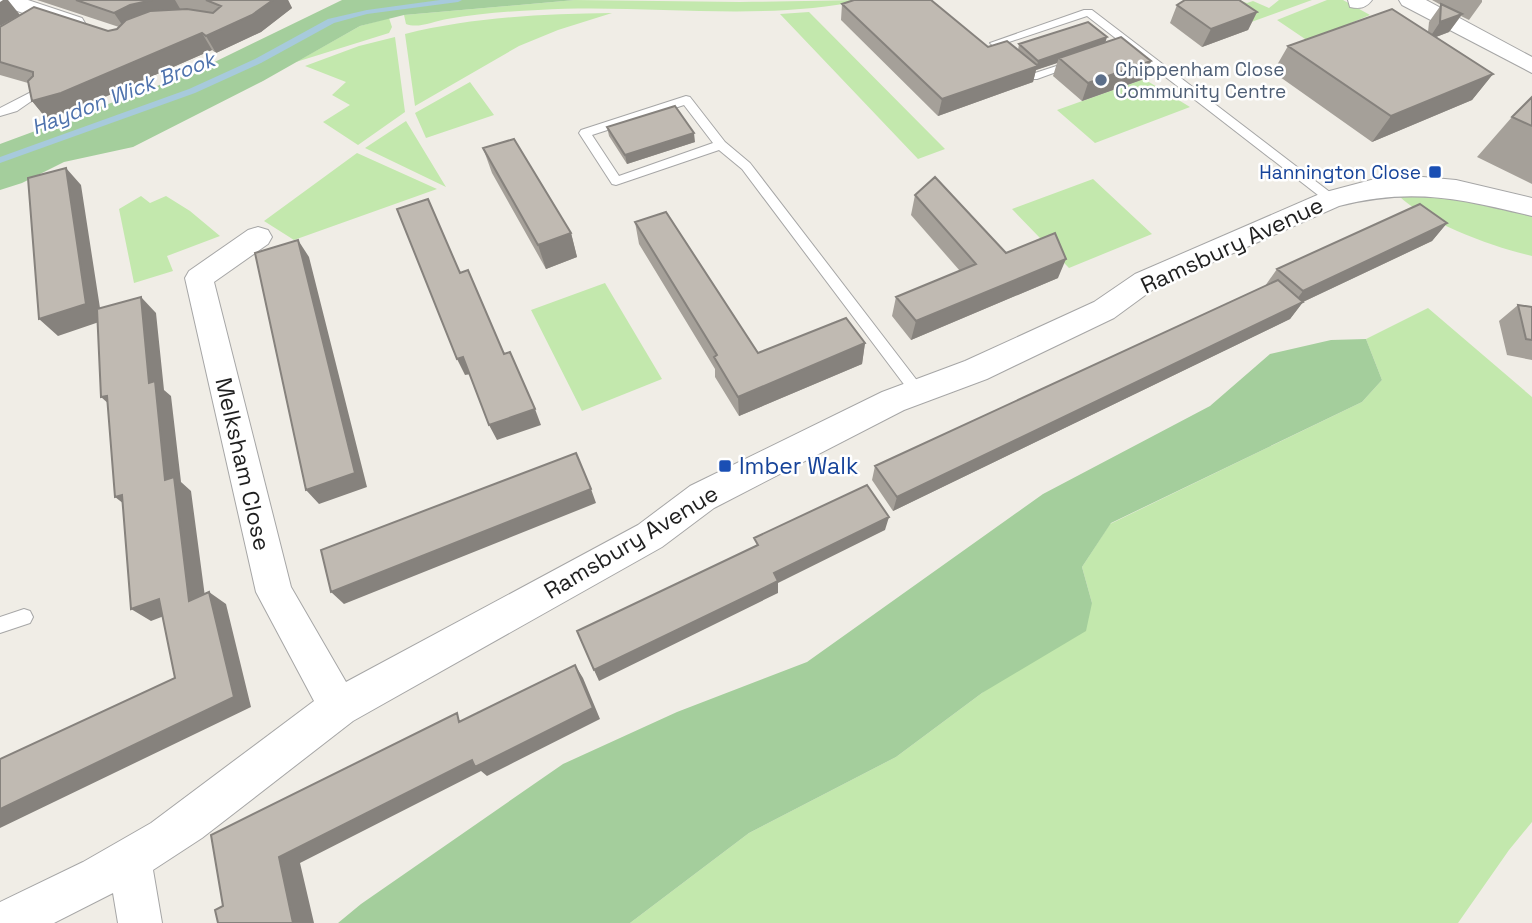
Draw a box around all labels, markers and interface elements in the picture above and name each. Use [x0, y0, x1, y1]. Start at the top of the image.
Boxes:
water label: Haydon Wick Brook [27, 45, 221, 140]
place label: Chippenham Close Community Centre [1115, 57, 1286, 104]
marker: Chippenham Close Community Centre [1093, 72, 1109, 88]
place label: Hannington Close [1259, 160, 1421, 185]
marker: Hannington Close [1427, 164, 1443, 180]
street label: Ramsbury Avenue [1136, 190, 1328, 300]
street label: Melksham Close [209, 375, 277, 553]
place label: Imber Walk [739, 451, 858, 481]
marker: Imber Walk [717, 458, 733, 474]
street label: Ramsbury Avenue [538, 478, 724, 606]

